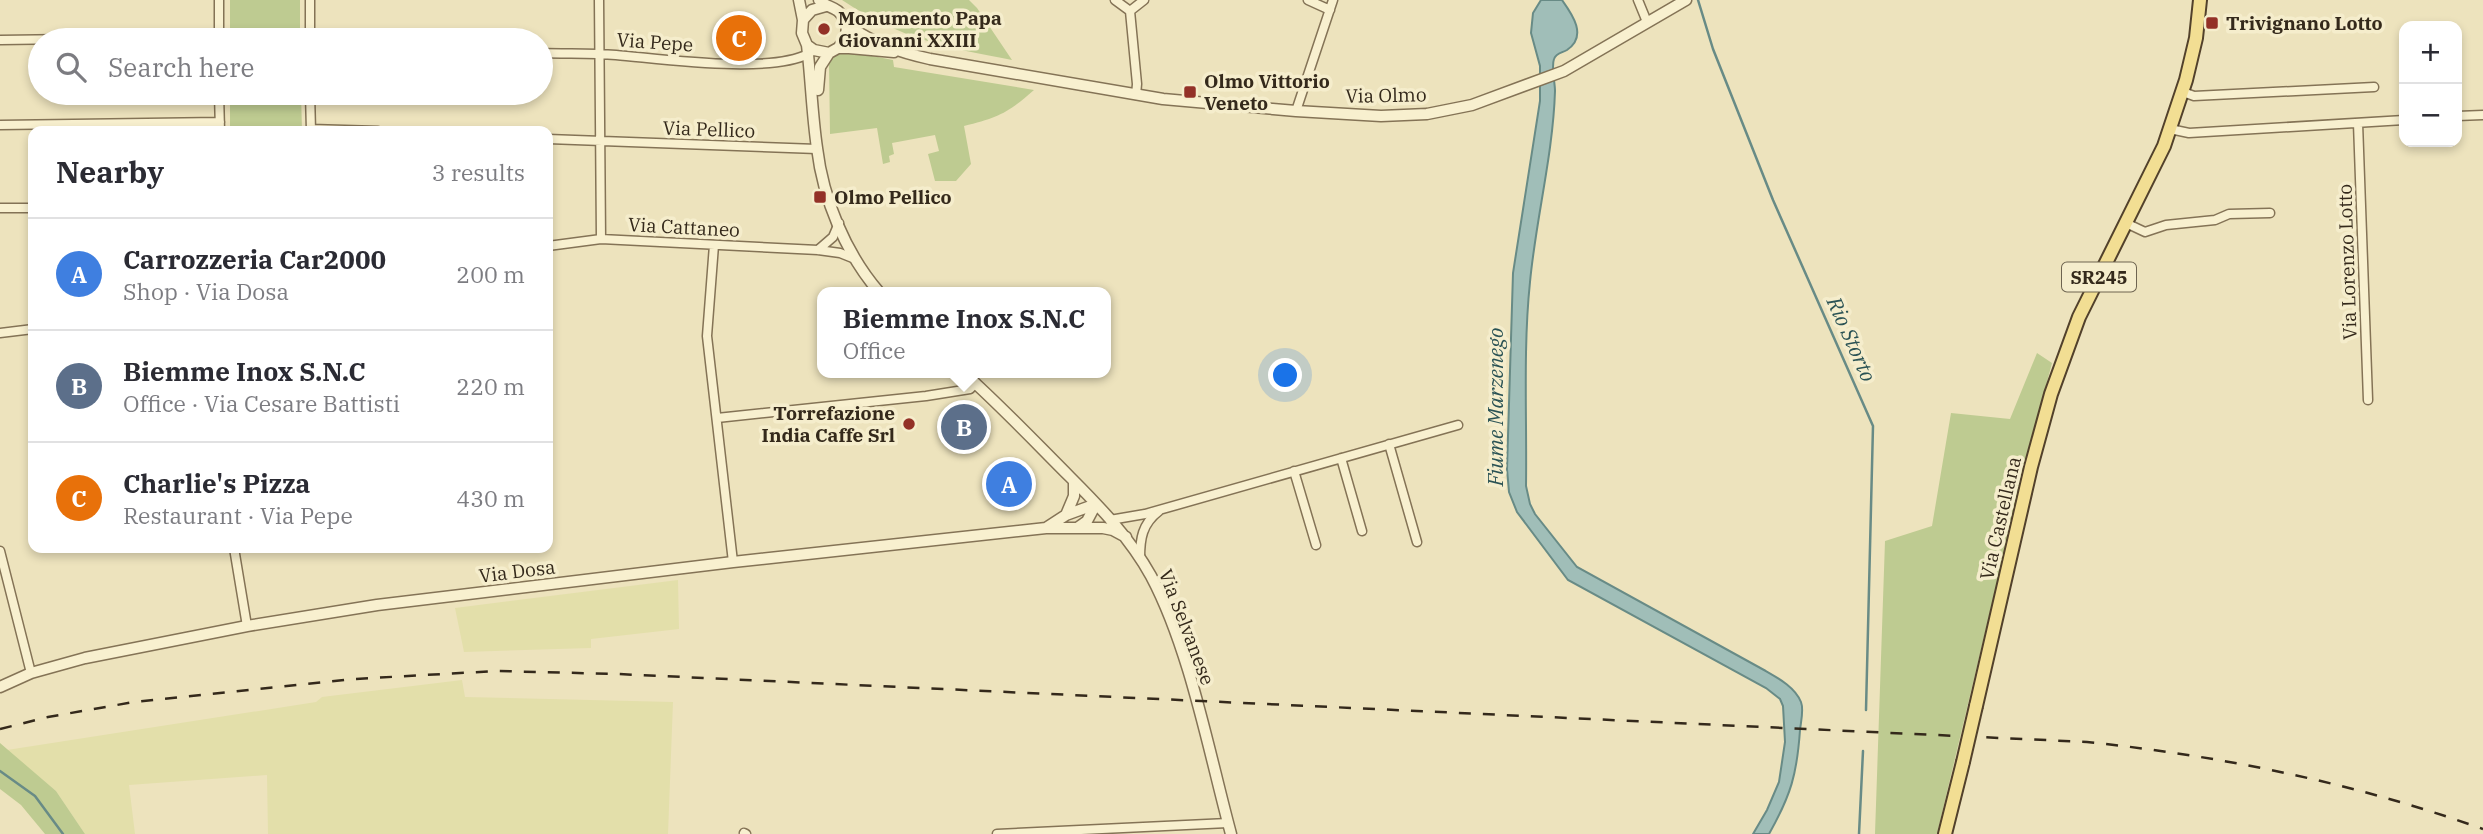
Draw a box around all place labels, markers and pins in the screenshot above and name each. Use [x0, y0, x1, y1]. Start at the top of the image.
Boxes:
place label: Monumento Papa Giovanni XXIII [838, 6, 1002, 52]
place label: Trivignano Lotto [2226, 11, 2383, 35]
pin: C [716, 12, 762, 64]
marker: Trivignano Lotto [2204, 15, 2220, 31]
marker: Monumento Papa Giovanni XXIII [816, 21, 832, 37]
place label: Olmo Vittorio Veneto [1204, 69, 1330, 115]
marker: Olmo Vittorio Veneto [1182, 84, 1198, 100]
place label: Olmo Pellico [834, 185, 952, 209]
marker: Olmo Pellico [812, 189, 828, 205]
place label: Torrefazione India Caffe Srl [762, 401, 895, 447]
pin: B [941, 401, 987, 453]
marker: Torrefazione India Caffe Srl [901, 416, 917, 432]
pin: A [986, 458, 1032, 510]

